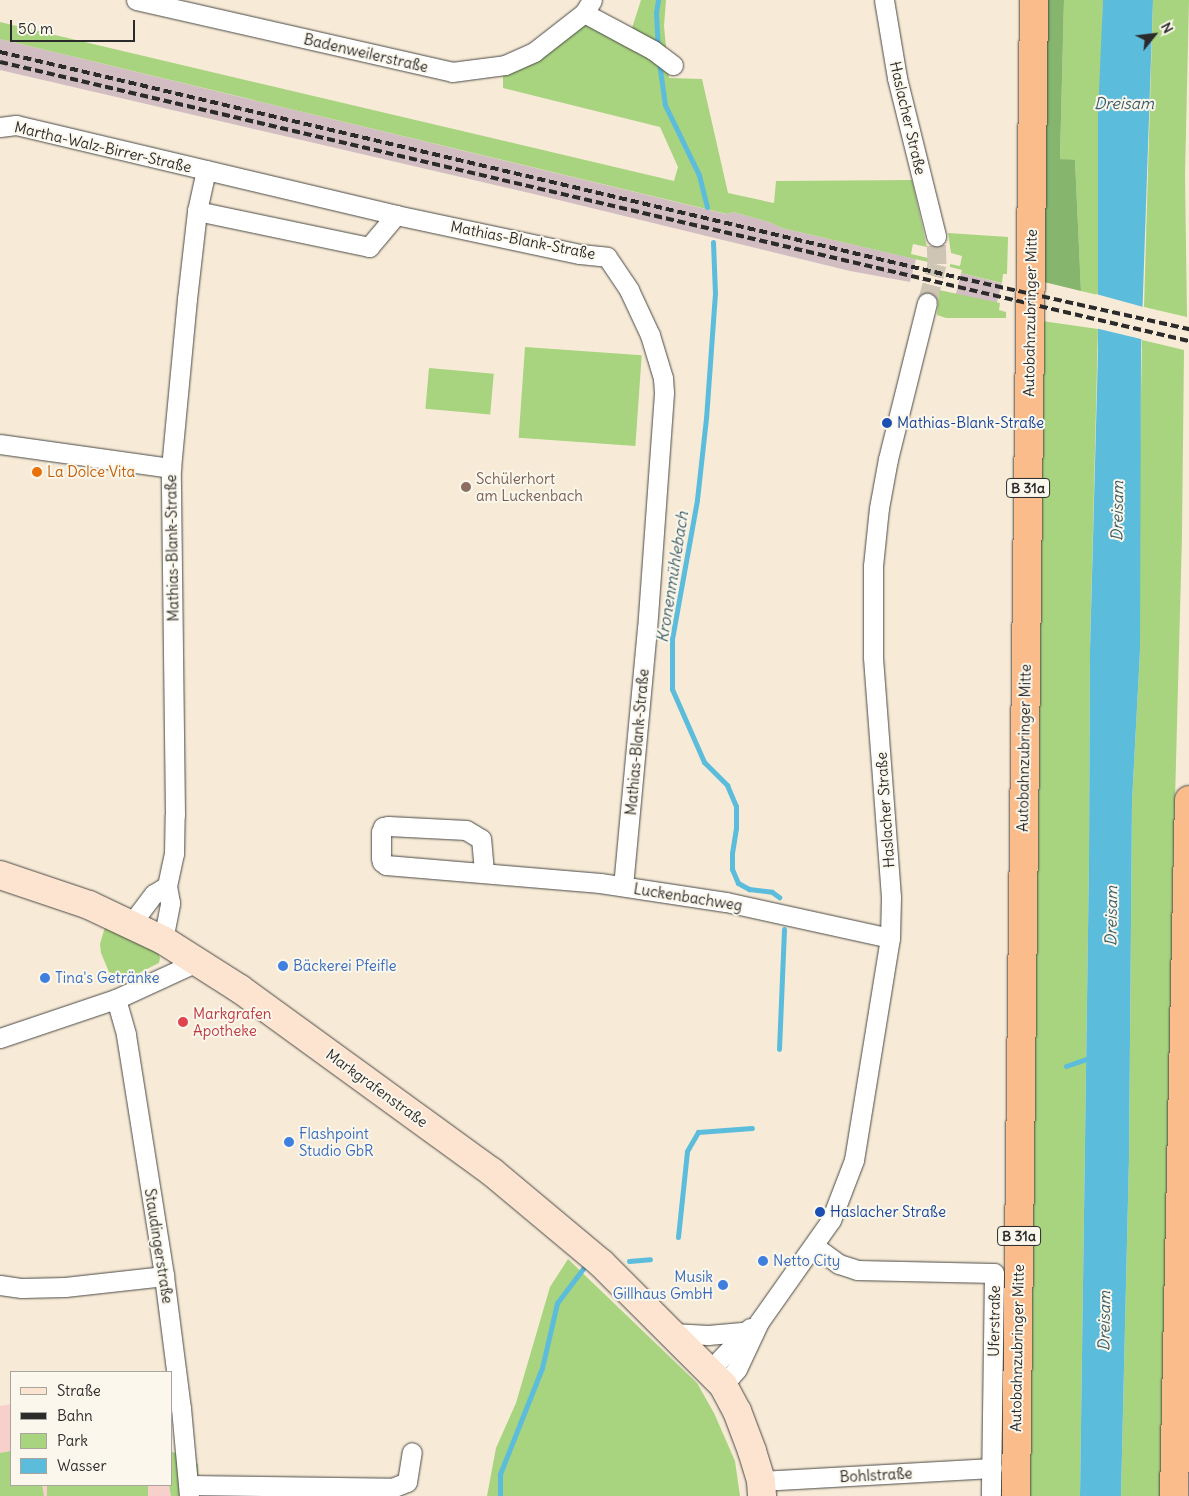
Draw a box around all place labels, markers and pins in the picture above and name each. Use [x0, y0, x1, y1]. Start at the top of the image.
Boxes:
place label: Mathias-Blank-Straße [897, 414, 1044, 432]
marker: Mathias-Blank-Straße [881, 417, 893, 429]
place label: La Dolce Vita [47, 463, 135, 481]
marker: La Dolce Vita [31, 466, 43, 478]
place label: Schülerhort am Luckenbach [476, 469, 583, 504]
marker: Schülerhort am Luckenbach [460, 481, 472, 493]
place label: Bäckerei Pfeifle [293, 957, 397, 975]
marker: Bäckerei Pfeifle [277, 960, 289, 972]
place label: Tina's Getränke [55, 969, 159, 987]
marker: Tina's Getränke [39, 972, 51, 984]
place label: Markgrafen Apotheke [193, 1004, 271, 1039]
marker: Markgrafen Apotheke [177, 1016, 189, 1028]
place label: Flashpoint Studio GbR [299, 1124, 374, 1159]
marker: Flashpoint Studio GbR [283, 1136, 295, 1148]
place label: Haslacher Straße [830, 1203, 946, 1221]
marker: Haslacher Straße [814, 1206, 826, 1218]
place label: Netto City [773, 1252, 840, 1270]
marker: Netto City [757, 1255, 769, 1267]
place label: Musik Gillhaus GmbH [613, 1267, 713, 1302]
marker: Musik Gillhaus GmbH [717, 1279, 729, 1291]

